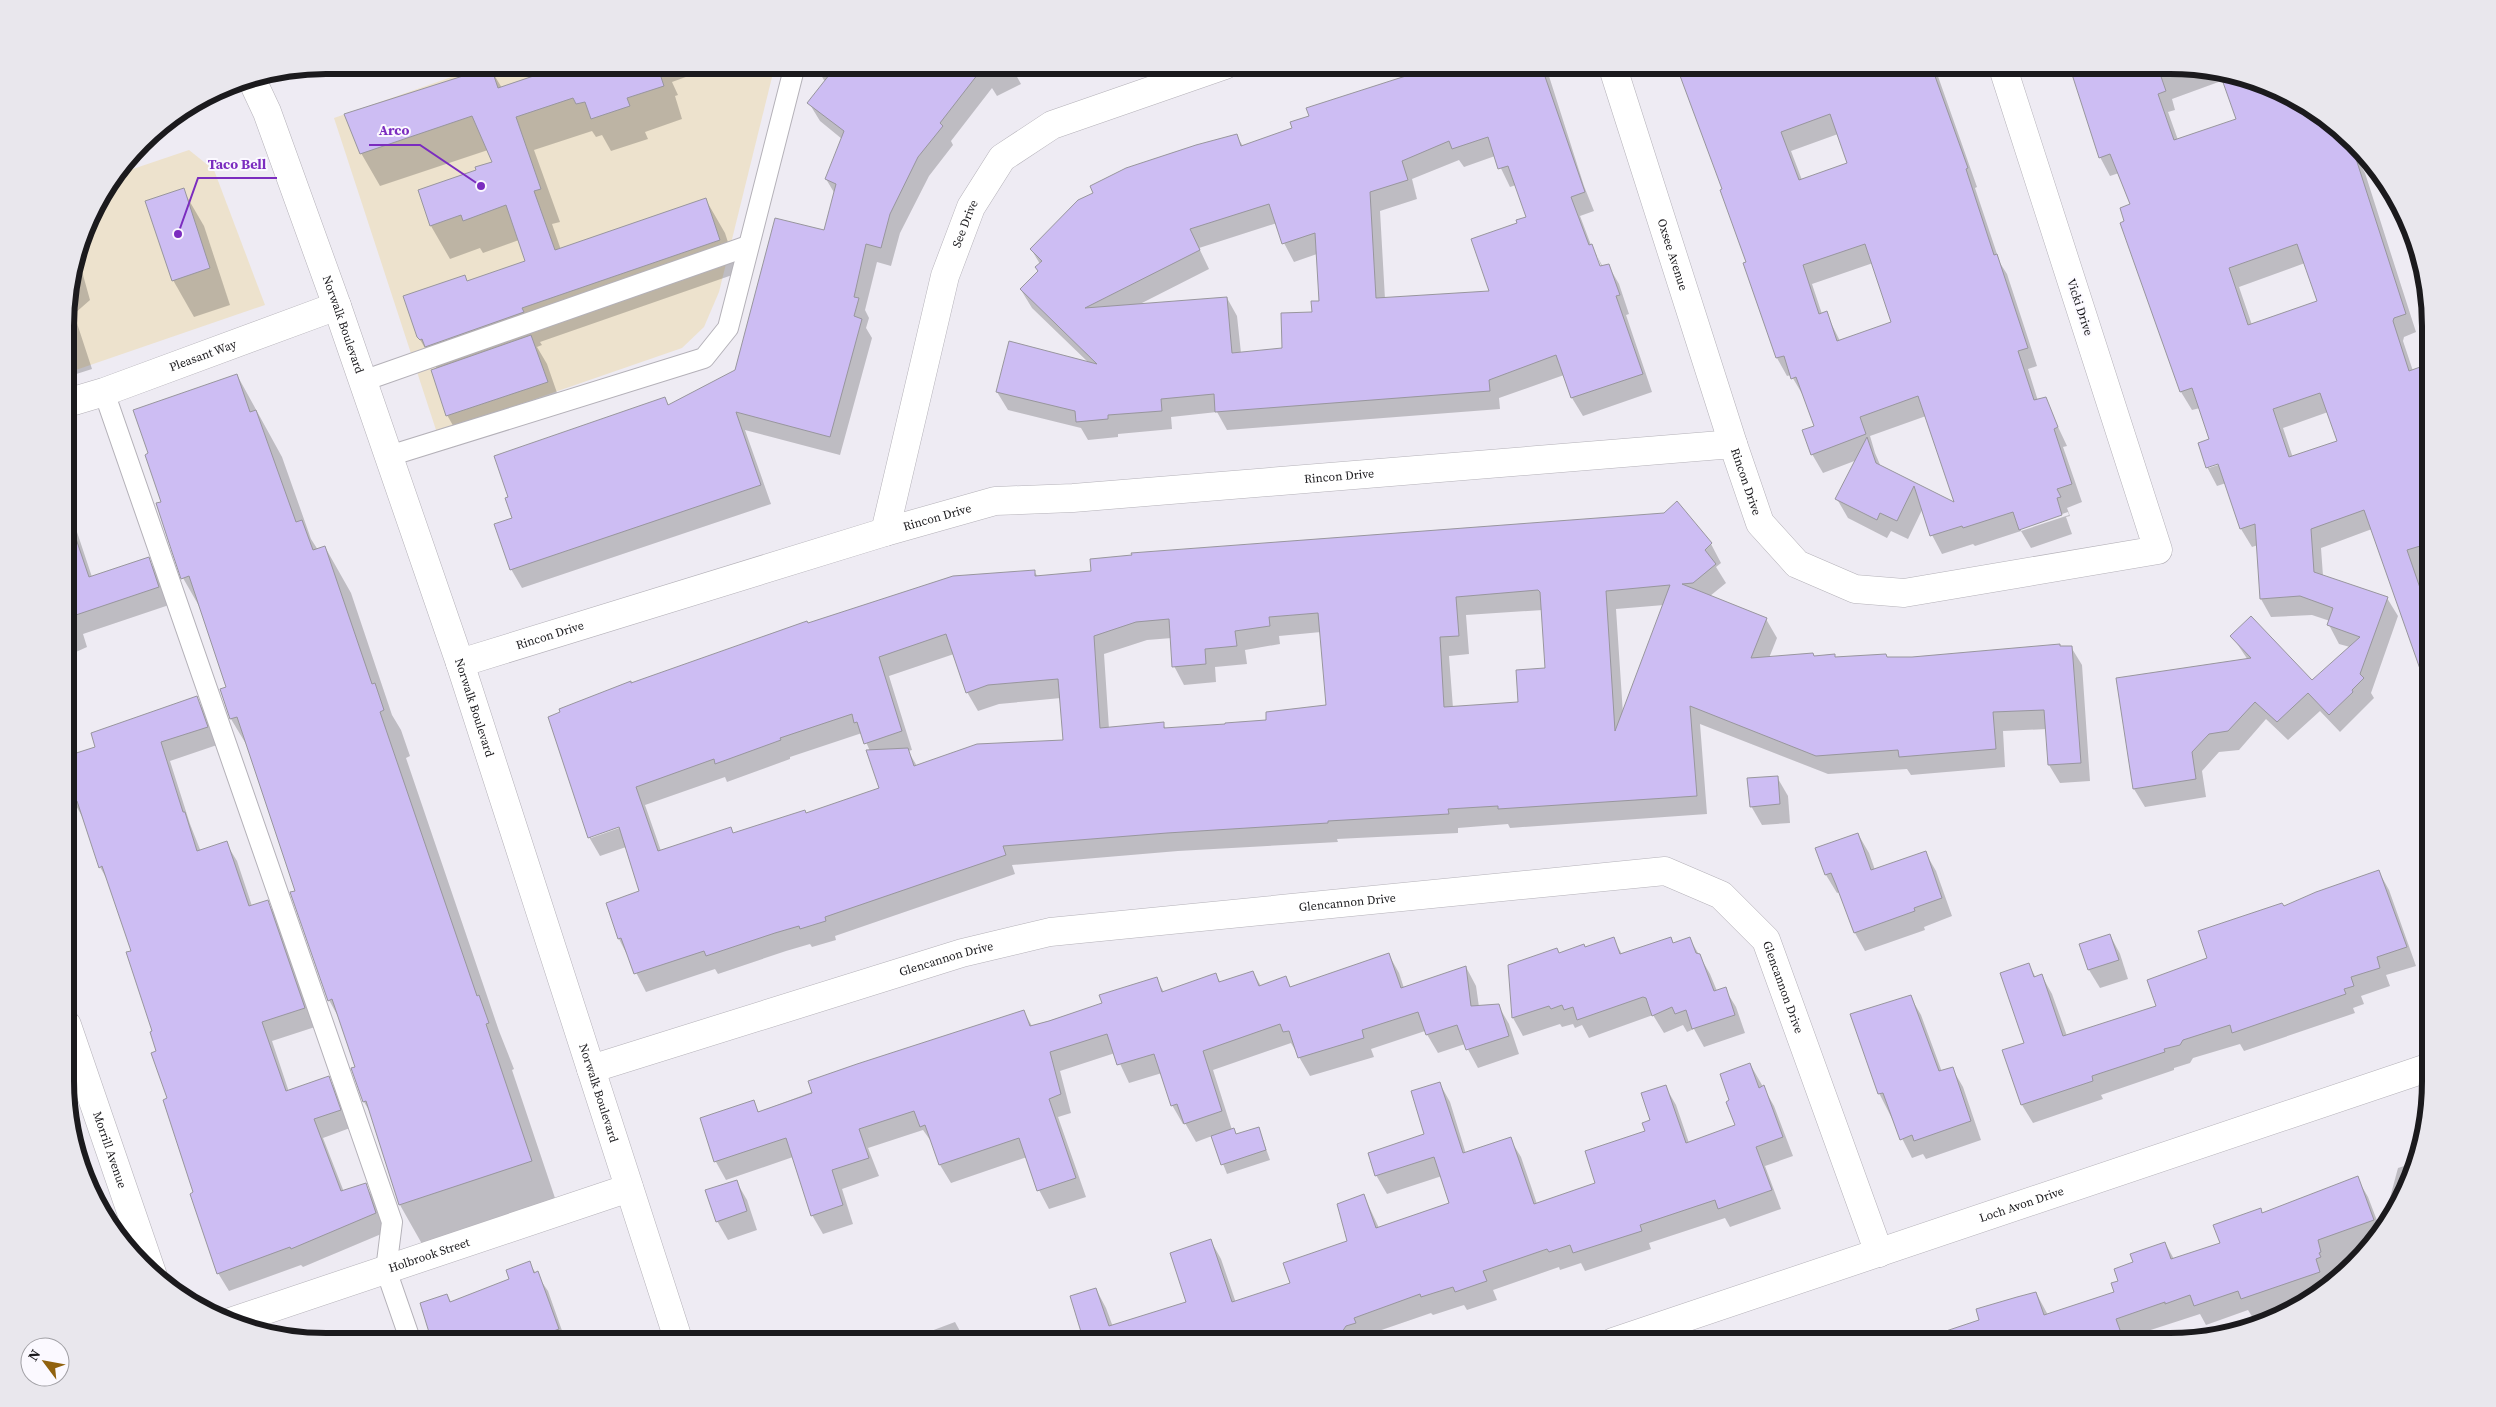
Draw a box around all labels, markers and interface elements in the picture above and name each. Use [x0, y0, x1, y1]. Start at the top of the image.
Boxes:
callout: Arco [369, 116, 420, 145]
text: Arco [379, 120, 409, 140]
callout: Taco Bell [198, 149, 277, 178]
text: Taco Bell [208, 154, 267, 174]
street label: See Drive [948, 196, 982, 250]
street label: Oxsee Avenue [1654, 217, 1691, 292]
street label: Norwalk Boulevard [319, 273, 368, 376]
street label: Vicki Drive [2063, 277, 2097, 337]
street label: Pleasant Way [167, 336, 240, 375]
street label: Rincon Drive [1727, 446, 1765, 517]
street label: Rincon Drive [1303, 465, 1375, 487]
street label: Rincon Drive [901, 500, 973, 534]
street label: Rincon Drive [514, 617, 586, 653]
street label: Norwalk Boulevard [451, 656, 498, 759]
street label: Glencannon Drive [1298, 890, 1397, 915]
street label: Glencannon Drive [897, 938, 995, 980]
street label: Glencannon Drive [1759, 939, 1807, 1036]
street label: Norwalk Boulevard [575, 1042, 622, 1145]
street label: Morrill Avenue [89, 1109, 130, 1190]
street label: Loch Avon Drive [1977, 1183, 2066, 1226]
street label: Holbrook Street [386, 1234, 472, 1276]
north arrow [20, 1337, 70, 1387]
text: N [23, 1345, 45, 1365]

